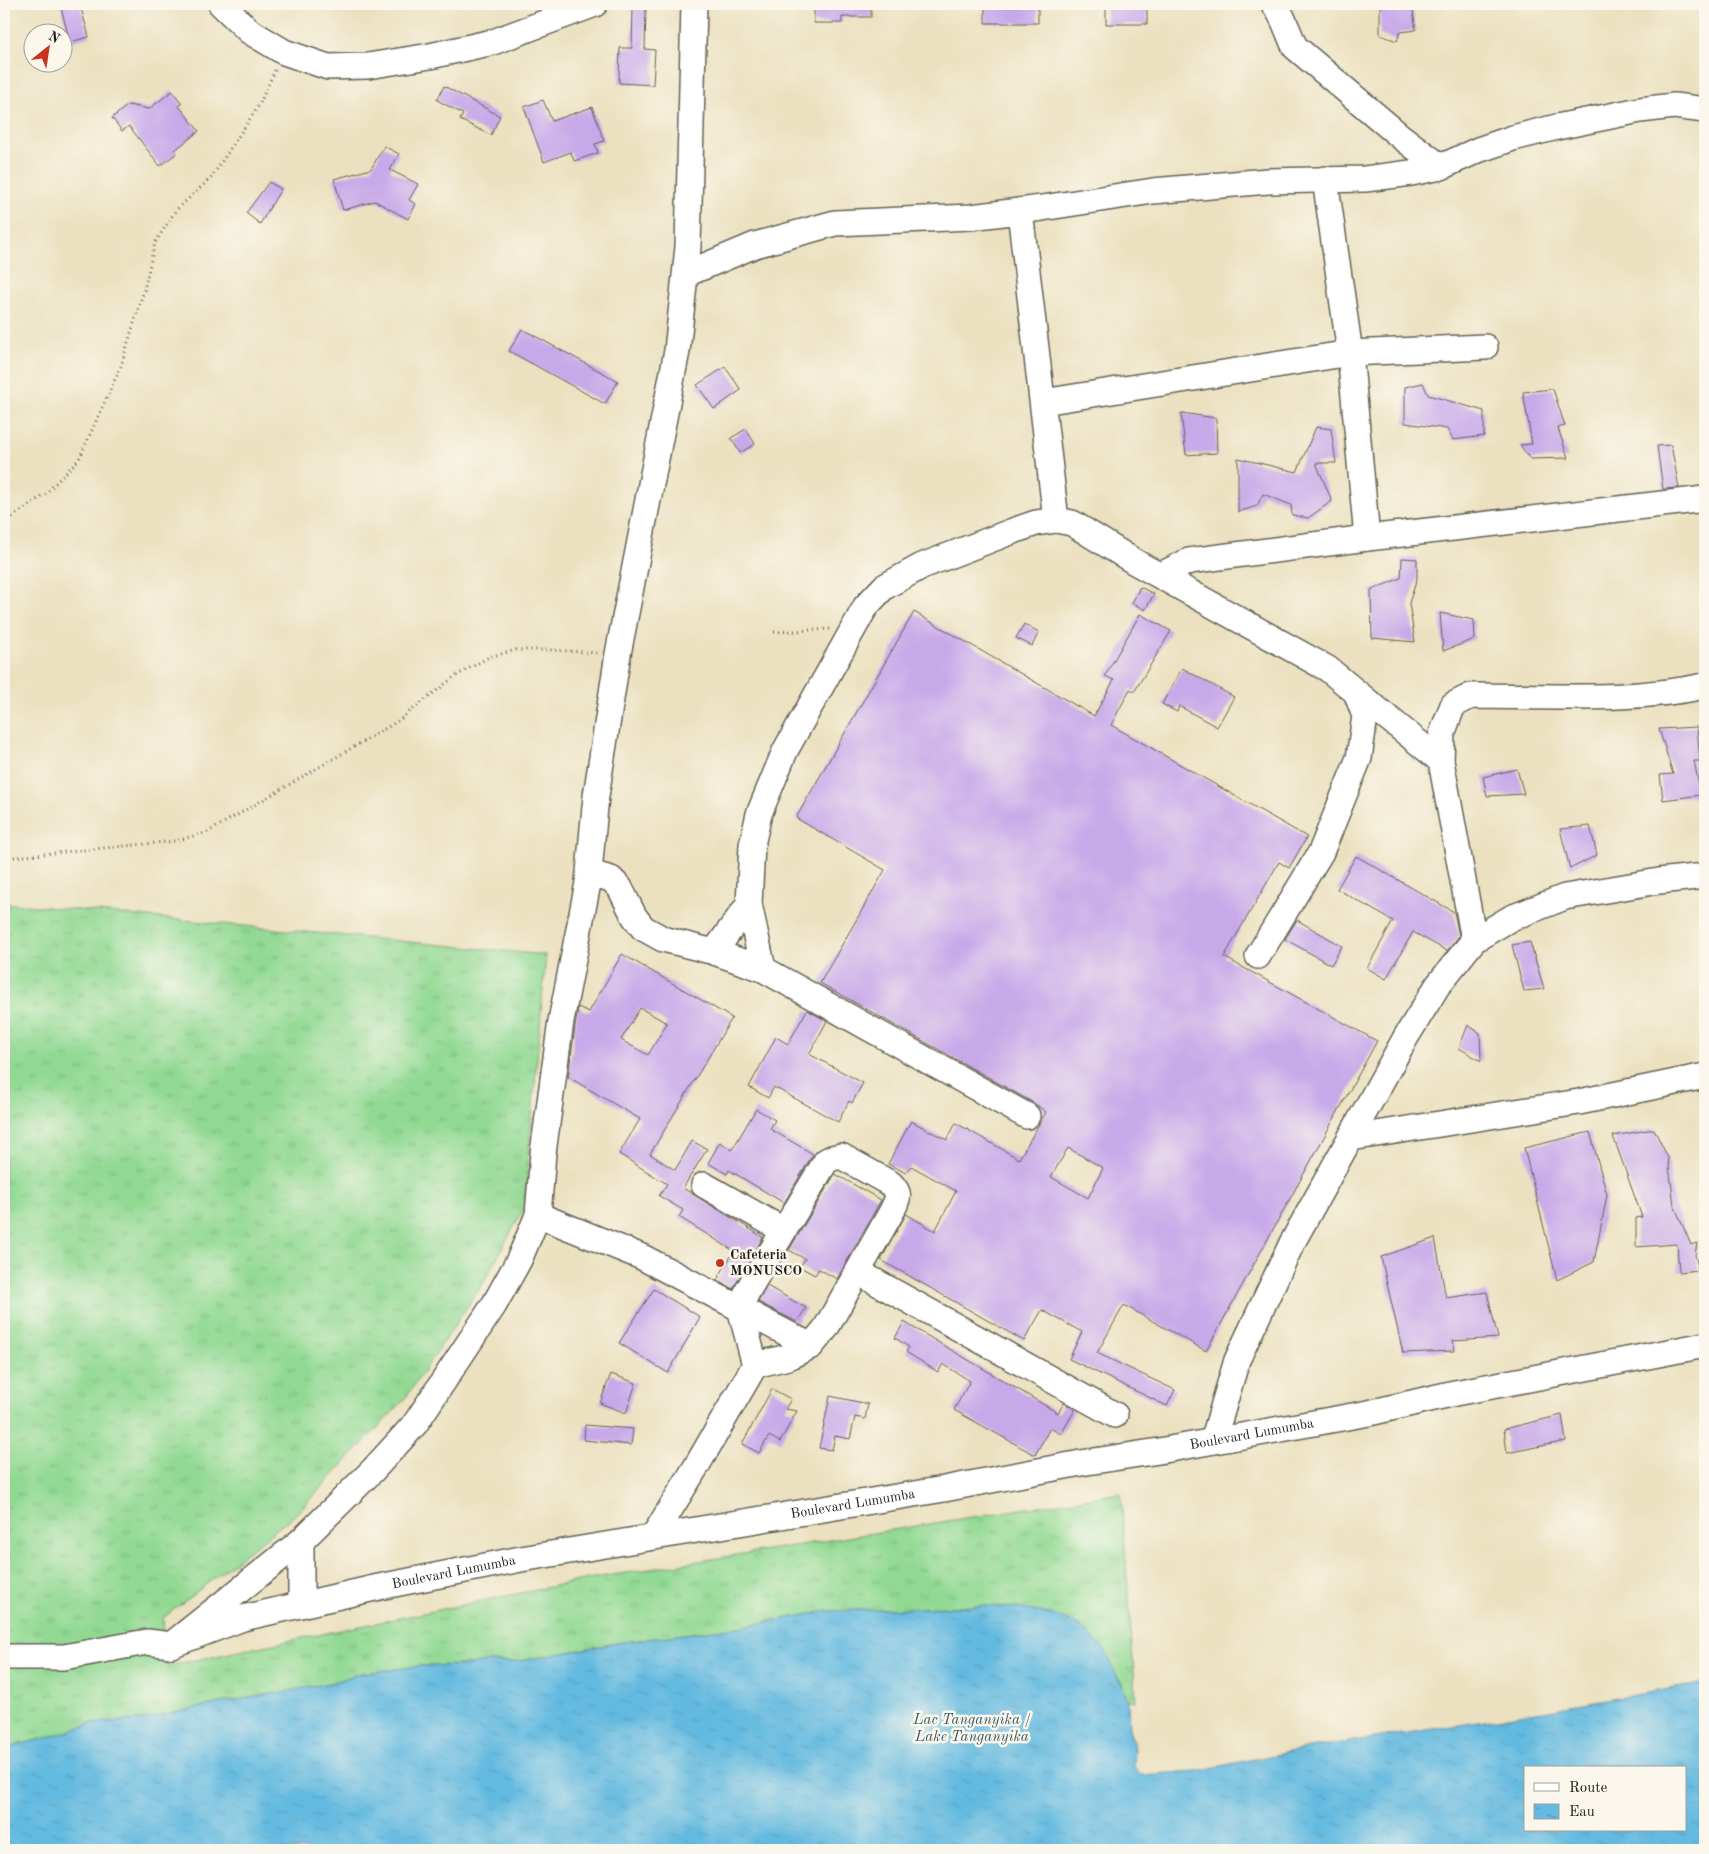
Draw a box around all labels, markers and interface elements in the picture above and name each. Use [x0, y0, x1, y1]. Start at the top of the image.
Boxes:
north arrow [22, 22, 72, 72]
text: N [46, 29, 62, 46]
place label: Cafeteria MONUSCO [730, 1248, 802, 1278]
marker: Cafeteria MONUSCO [714, 1257, 726, 1269]
street label: Boulevard Lumumba [1189, 1416, 1315, 1452]
street label: Boulevard Lumumba [790, 1487, 916, 1521]
street label: Boulevard Lumumba [391, 1553, 517, 1591]
water label: Lac Tanganyika / Lake Tanganyika [912, 1713, 1031, 1745]
legend [1524, 1766, 1686, 1832]
text: Route [1569, 1781, 1607, 1796]
text: Eau [1569, 1805, 1595, 1820]

